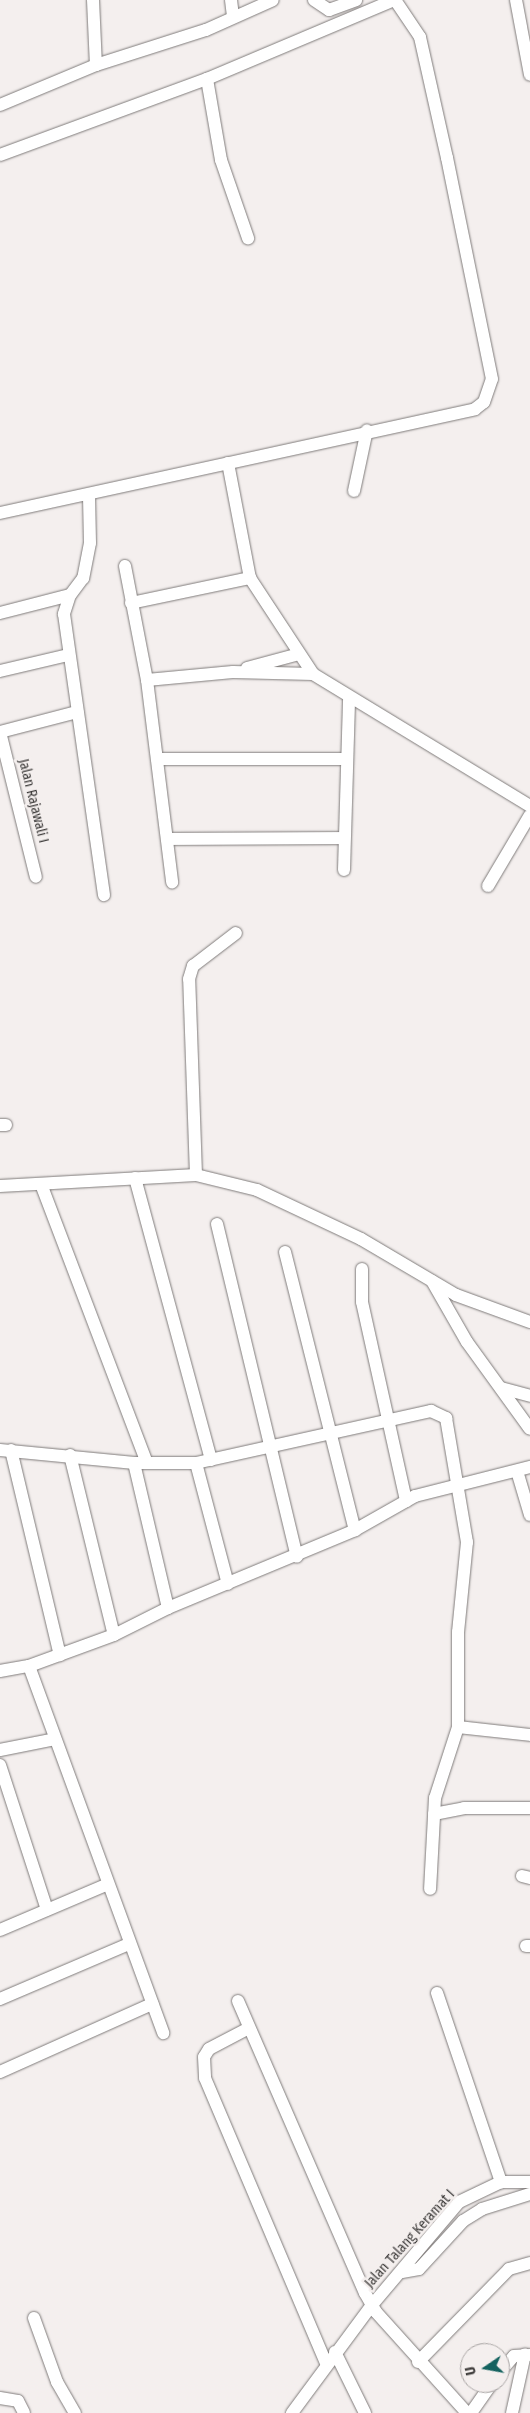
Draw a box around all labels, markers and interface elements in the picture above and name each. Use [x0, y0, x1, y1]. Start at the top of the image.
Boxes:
street label: Jalan Rajawali I [14, 757, 52, 845]
street label: Jalan Talang Keramat I [361, 2186, 459, 2292]
north arrow [460, 2343, 510, 2393]
text: U [462, 2365, 480, 2377]

